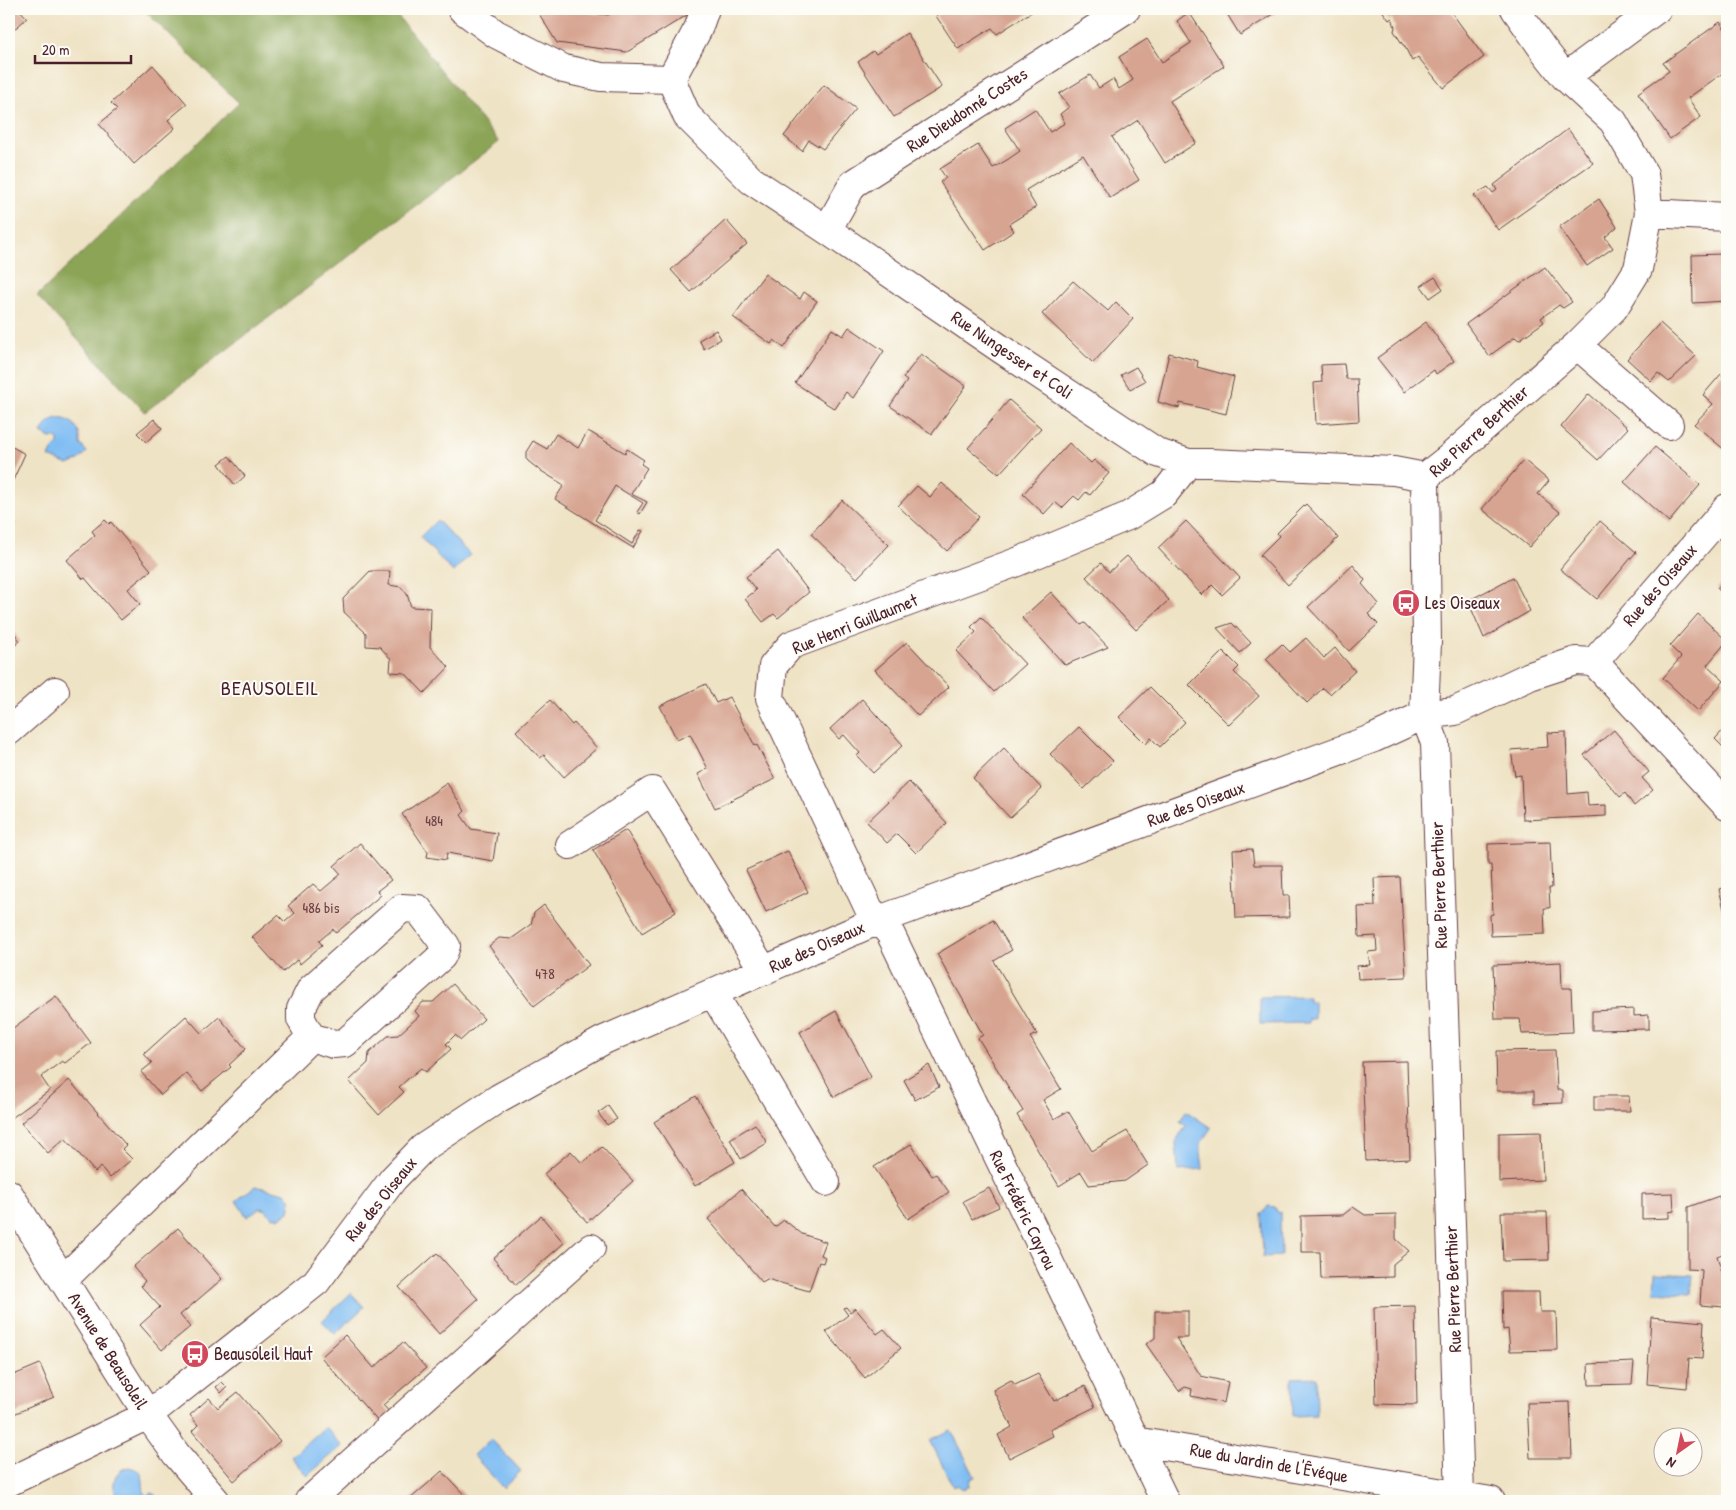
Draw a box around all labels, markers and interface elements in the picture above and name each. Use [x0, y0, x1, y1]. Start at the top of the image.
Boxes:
scale bar [35, 32, 131, 64]
text: 20 m [42, 39, 69, 60]
street label: Rue Dieudonné Costes [901, 61, 1032, 158]
street label: Rue Nungesser et Coli [946, 304, 1078, 405]
street label: Rue Pierre Berthier [1423, 379, 1534, 482]
street label: Rue des Oiseaux [1617, 538, 1703, 632]
street label: Rue Henri Guillaumet [788, 587, 922, 660]
bus stop icon: Les Oiseaux [1391, 588, 1421, 618]
place label: Les Oiseaux [1425, 590, 1500, 615]
district label: BEAUSOLEIL [221, 674, 319, 701]
street label: Rue des Oiseaux [1143, 774, 1248, 833]
house number: 484 [425, 810, 443, 831]
street label: Rue Pierre Berthier [1424, 821, 1453, 949]
house number: 486 bis [303, 897, 340, 918]
street label: Rue des Oiseaux [765, 914, 869, 979]
house number: 478 [535, 963, 555, 984]
street label: Rue Frédéric Cayrou [984, 1146, 1063, 1274]
street label: Rue des Oiseaux [339, 1151, 423, 1246]
street label: Rue Pierre Berthier [1438, 1225, 1467, 1353]
street label: Avenue de Beausoleil [62, 1287, 155, 1414]
bus stop icon: Beausoleil Haut [180, 1339, 210, 1369]
place label: Beausoleil Haut [214, 1341, 313, 1366]
north arrow [1654, 1428, 1704, 1478]
street label: Rue du Jardin de l'Êvéque [1188, 1436, 1350, 1489]
text: N [1662, 1453, 1679, 1473]

